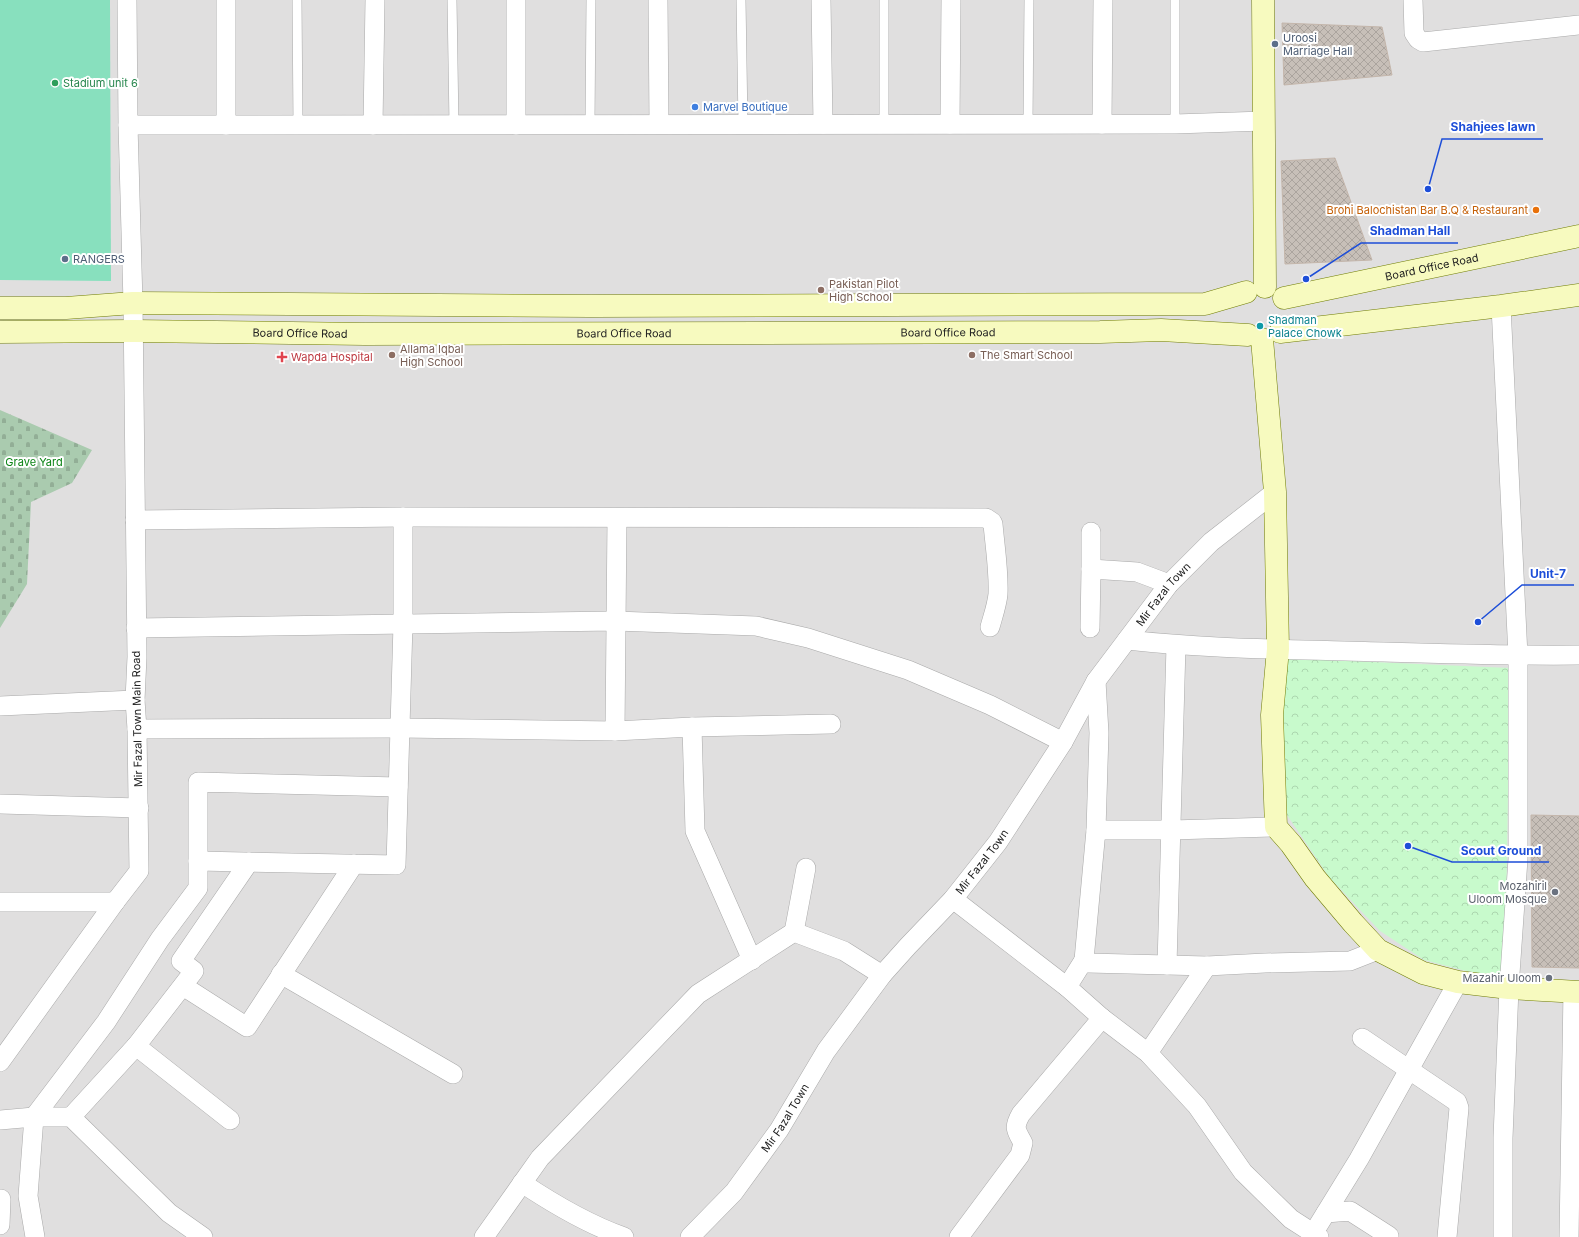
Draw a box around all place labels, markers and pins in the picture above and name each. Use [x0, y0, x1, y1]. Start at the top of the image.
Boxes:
place label: Uroosi Marriage Hall [1283, 31, 1353, 58]
marker: Uroosi Marriage Hall [1270, 39, 1280, 49]
place label: Stadium unit 6 [63, 76, 138, 90]
marker: Stadium unit 6 [50, 78, 60, 88]
place label: Marvel Boutique [703, 100, 788, 114]
marker: Marvel Boutique [690, 102, 700, 112]
callout: Shahjees lawn [1442, 115, 1543, 139]
place label: Brohi Balochistan Bar B.Q & Restaurant [1327, 203, 1528, 217]
marker: Brohi Balochistan Bar B.Q & Restaurant [1531, 205, 1541, 215]
callout: Shadman Hall [1361, 219, 1458, 243]
place label: RANGERS [73, 252, 125, 266]
marker: RANGERS [60, 254, 70, 264]
place label: Pakistan Pilot High School [829, 277, 899, 304]
marker: Pakistan Pilot High School [816, 285, 826, 295]
place label: Shadman Palace Chowk [1268, 313, 1342, 340]
marker: Shadman Palace Chowk [1255, 321, 1265, 331]
place label: Allama Iqbal High School [400, 342, 463, 369]
place label: The Smart School [980, 348, 1073, 362]
place label: Wapda Hospital [291, 350, 373, 364]
marker: Allama Iqbal High School [387, 350, 397, 360]
marker: The Smart School [967, 350, 977, 360]
marker: Wapda Hospital [276, 351, 288, 363]
callout: Unit-7 [1522, 561, 1574, 585]
callout: Scout Ground [1452, 838, 1549, 862]
place label: Mozahiril Uloom Mosque [1468, 879, 1547, 906]
marker: Mozahiril Uloom Mosque [1550, 887, 1560, 897]
place label: Mazahir Uloom [1463, 971, 1541, 985]
marker: Mazahir Uloom [1544, 973, 1554, 983]

